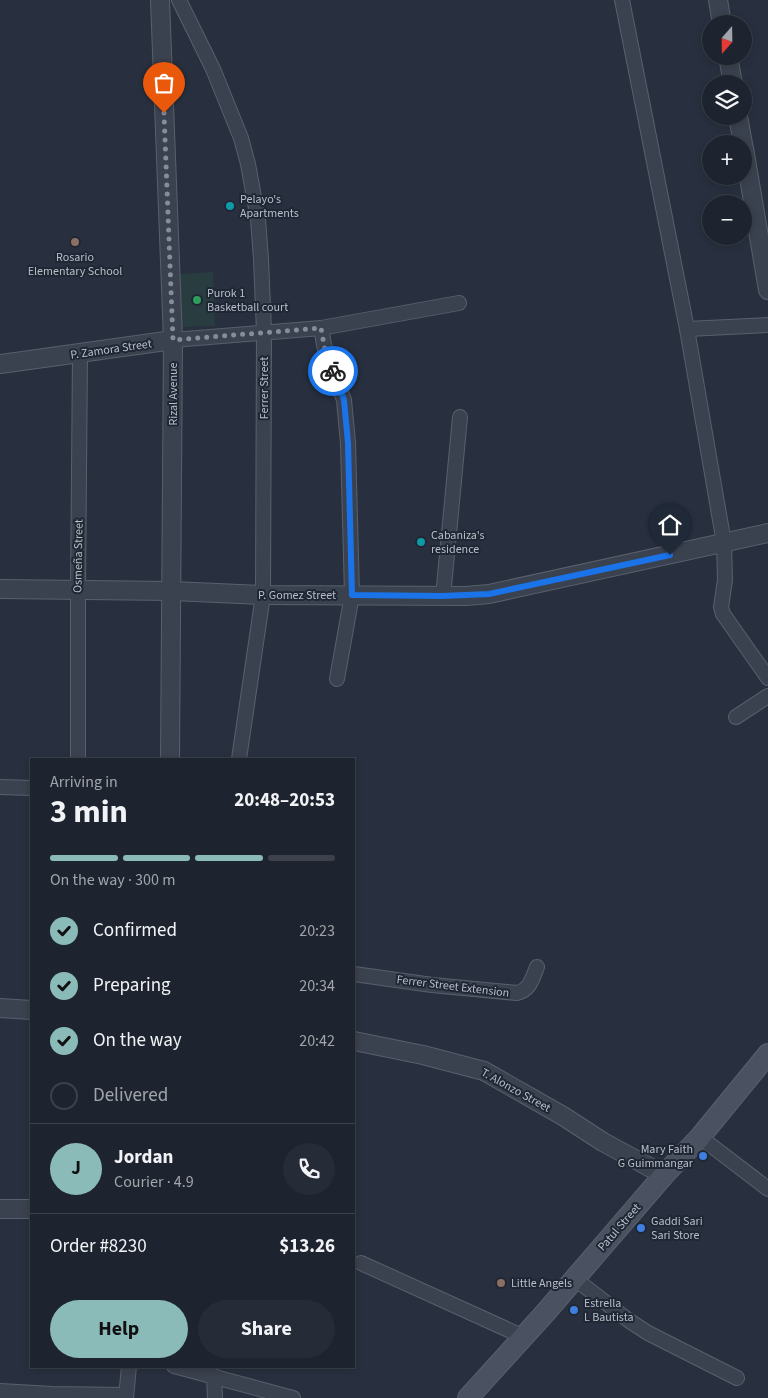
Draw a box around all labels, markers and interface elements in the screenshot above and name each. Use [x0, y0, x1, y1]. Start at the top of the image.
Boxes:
north arrow [702, 15, 752, 65]
map controls [702, 15, 752, 245]
pin [143, 62, 185, 113]
icon: bag [150, 69, 178, 97]
button: layers [702, 75, 752, 125]
button: + [702, 135, 752, 185]
place label: Pelayo's Apartments [240, 191, 299, 222]
button: − [702, 195, 752, 245]
marker: Pelayo's Apartments [224, 200, 236, 212]
marker: Rosario Elementary School [69, 236, 81, 248]
place label: Rosario Elementary School [28, 249, 122, 280]
place label: Purok 1 Basketball court [207, 285, 288, 316]
marker: Purok 1 Basketball court [191, 294, 203, 306]
street label: P. Zamora Street [69, 335, 153, 364]
courier [308, 346, 358, 396]
street label: Ferrer Street [256, 357, 273, 419]
icon: bike [319, 357, 347, 385]
street label: Rizal Avenue [165, 362, 182, 426]
pin [649, 504, 691, 555]
icon: home [656, 511, 684, 539]
street label: Osmeña Street [69, 519, 88, 593]
place label: Cabaniza's residence [431, 527, 485, 558]
marker: Cabaniza's residence [415, 536, 427, 548]
street label: P. Gomez Street [258, 587, 336, 604]
text: Arriving in [50, 771, 118, 793]
text: 20:48–20:53 [234, 787, 335, 814]
text: 3 min [50, 789, 128, 835]
text: On the way · 300 m [50, 869, 175, 891]
icon: check [50, 917, 78, 945]
text: Confirmed [93, 917, 177, 944]
text: 20:23 [299, 920, 335, 942]
street label: Ferrer Street Extension [396, 971, 510, 1002]
icon: check [50, 972, 78, 1000]
text: Preparing [93, 972, 171, 999]
text: 20:34 [299, 975, 335, 997]
icon: check [50, 1027, 78, 1055]
text: On the way [93, 1027, 182, 1054]
text: 20:42 [299, 1030, 335, 1052]
street label: T. Alonzo Street [478, 1064, 554, 1117]
text: Delivered [93, 1082, 168, 1109]
place label: Mary Faith G Guimmangar [618, 1141, 694, 1172]
button: phone [283, 1143, 335, 1195]
text: Jordan [114, 1144, 173, 1171]
marker: Mary Faith G Guimmangar [697, 1150, 709, 1162]
text: J [71, 1155, 81, 1182]
text: Courier · 4.9 [114, 1171, 194, 1193]
street label: Patul Street [594, 1200, 645, 1255]
place label: Gaddi Sari Sari Store [651, 1213, 703, 1244]
marker: Gaddi Sari Sari Store [635, 1222, 647, 1234]
text: Order #8230 [50, 1233, 147, 1260]
text: $13.26 [279, 1233, 335, 1260]
place label: Little Angels [511, 1275, 572, 1292]
marker: Little Angels [495, 1277, 507, 1289]
place label: Estrella L Bautista [584, 1295, 634, 1326]
button: Help [50, 1300, 188, 1358]
button: Share [198, 1300, 335, 1358]
marker: Estrella L Bautista [568, 1304, 580, 1316]

